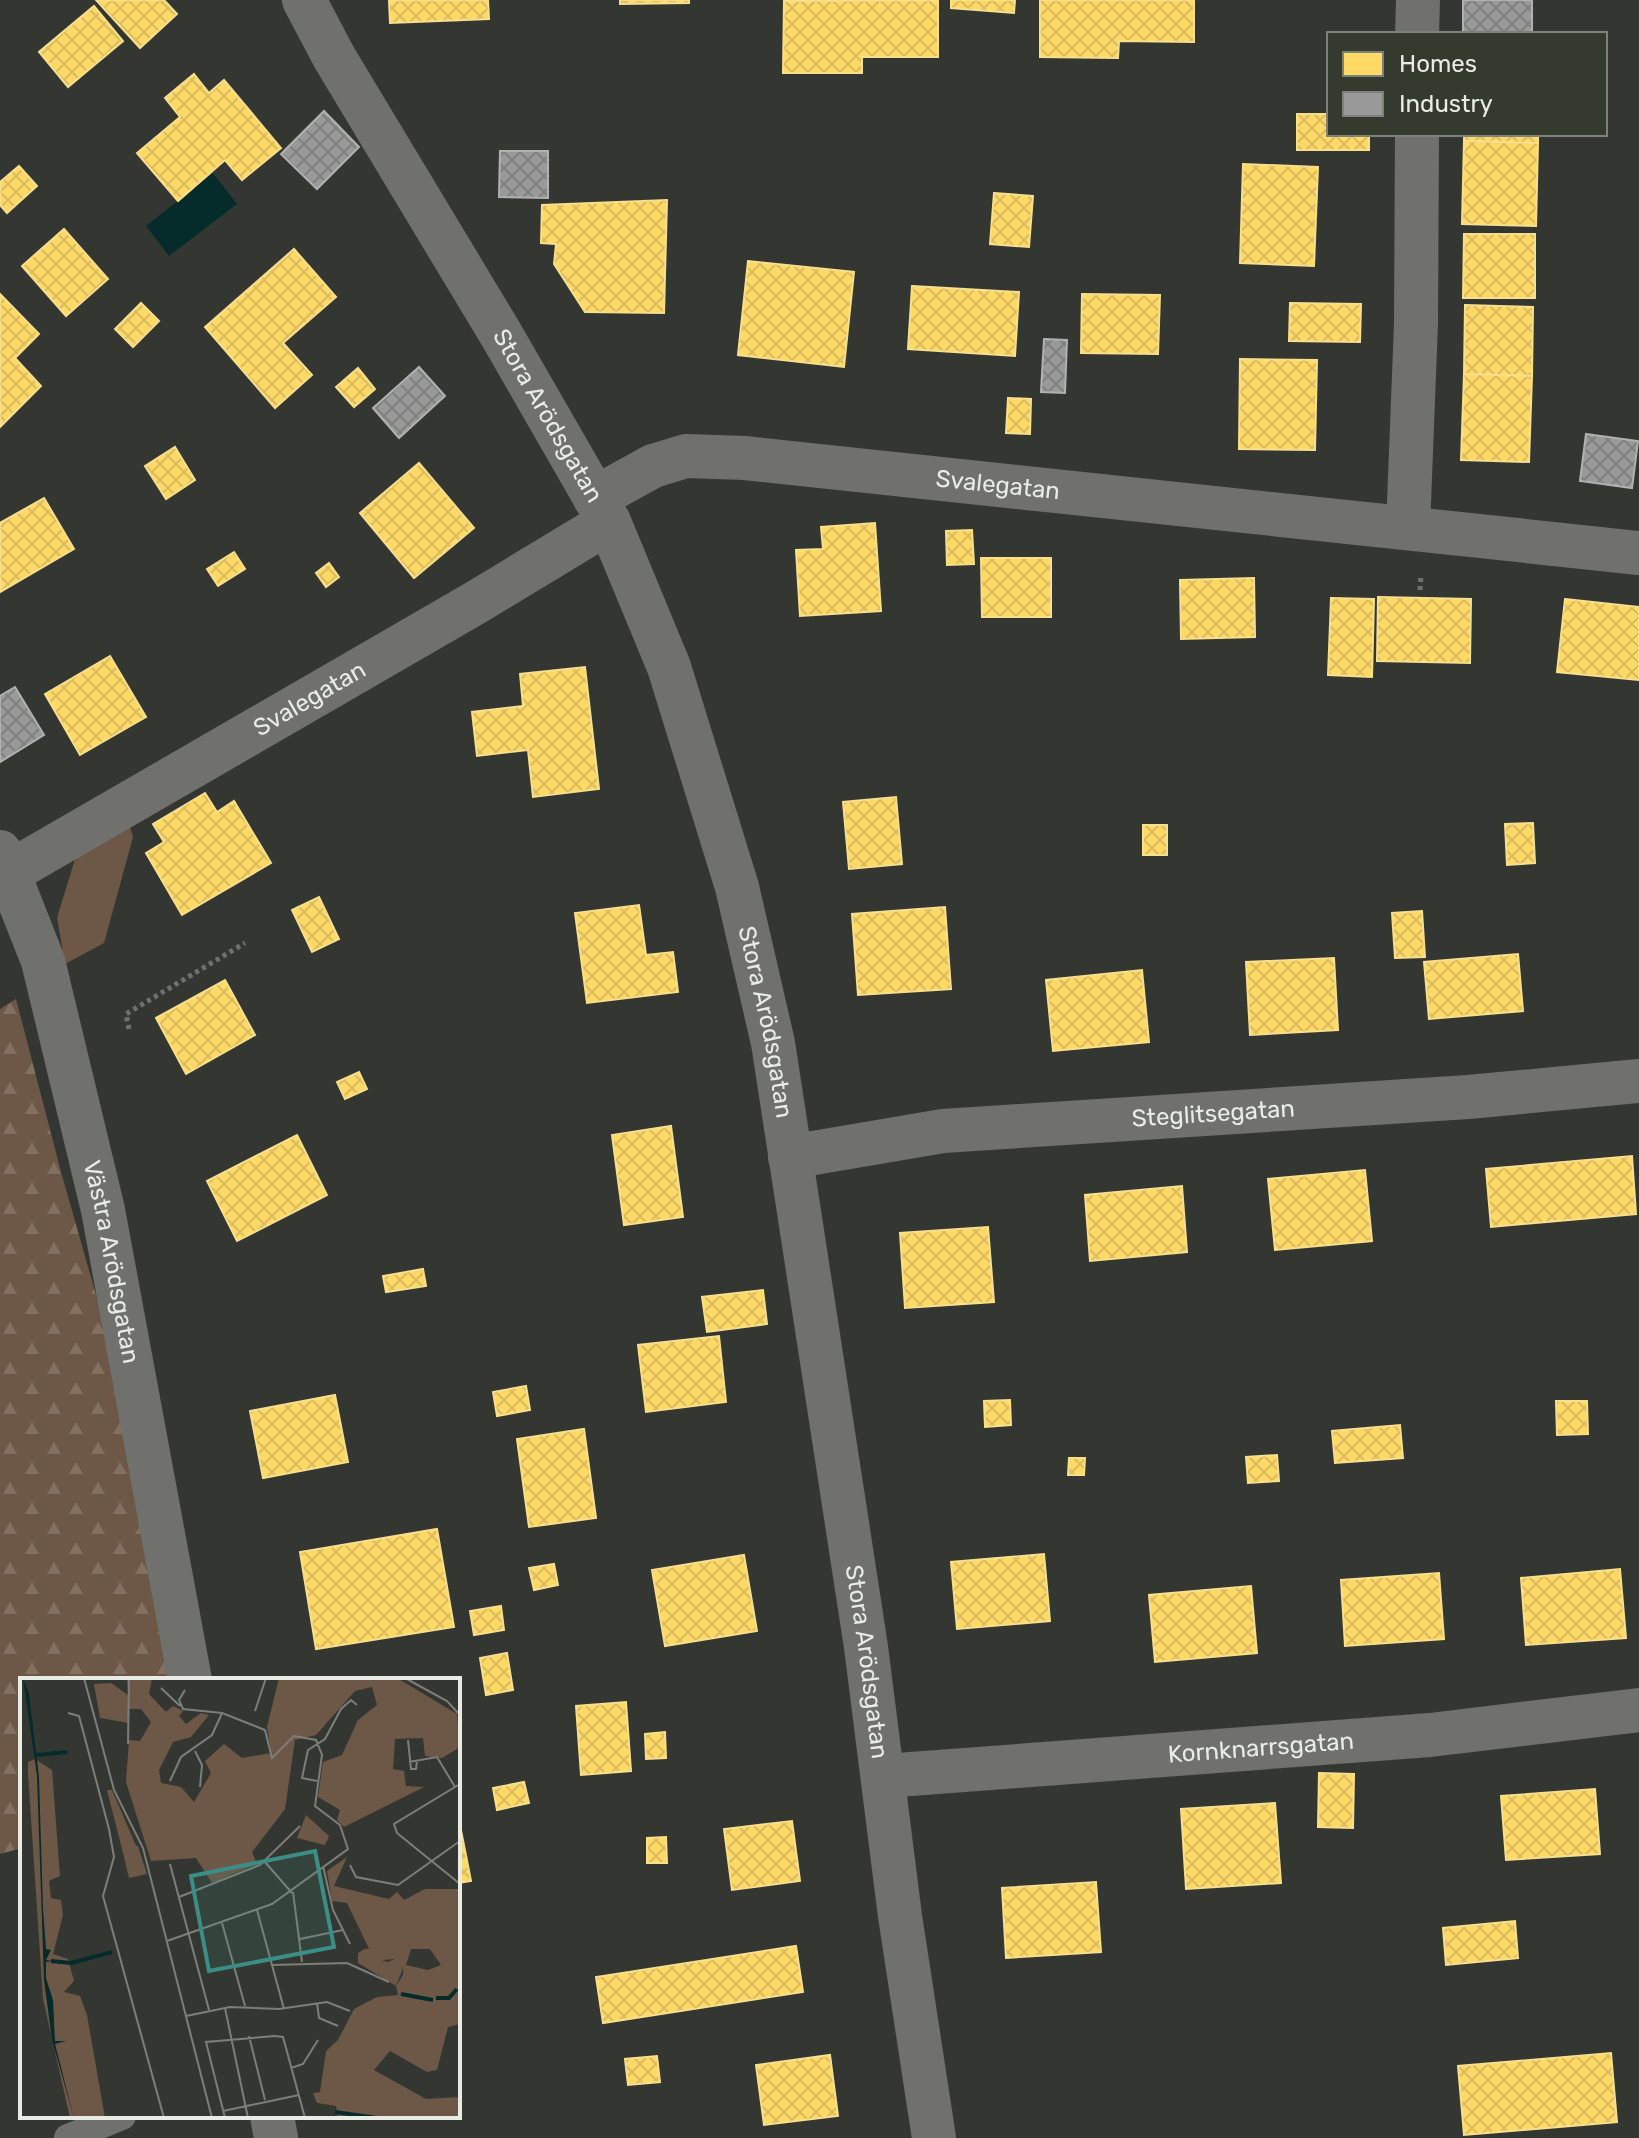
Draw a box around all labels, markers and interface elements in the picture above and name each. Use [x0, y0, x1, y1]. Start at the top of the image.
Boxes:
legend [1327, 32, 1607, 136]
text: Homes [1399, 50, 1477, 78]
text: Industry [1399, 90, 1493, 118]
street label: Stora Arödsgatan [487, 324, 609, 507]
street label: Svalegatan [934, 464, 1061, 505]
street label: Svalegatan [248, 655, 371, 742]
street label: Stora Arödsgatan [732, 923, 798, 1120]
street label: Steglitsegatan [1131, 1094, 1296, 1133]
street label: Västra Arödsgatan [78, 1158, 145, 1366]
street label: Stora Arödsgatan [840, 1563, 894, 1761]
inset map [20, 1678, 460, 2118]
street label: Kornknarrsgatan [1167, 1727, 1355, 1769]

